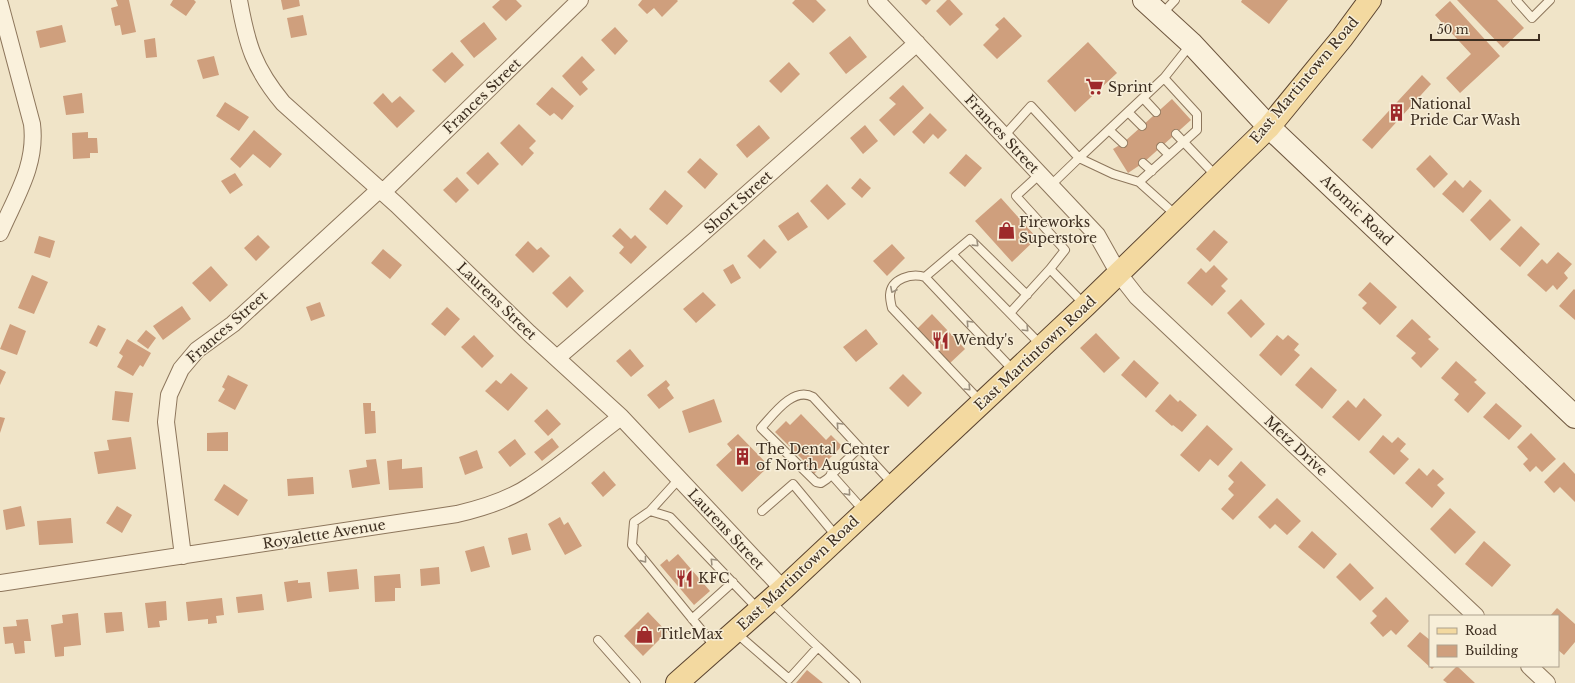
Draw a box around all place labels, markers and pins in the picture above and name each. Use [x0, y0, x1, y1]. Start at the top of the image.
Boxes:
supermarket icon: Sprint [1085, 77, 1105, 97]
place label: Sprint [1108, 78, 1154, 96]
place label: National Pride Car Wash [1410, 95, 1521, 129]
building icon: National Pride Car Wash [1387, 102, 1407, 122]
place label: Fireworks Superstore [1019, 213, 1097, 247]
shop icon: Fireworks Superstore [996, 220, 1016, 240]
restaurant icon: Wendy's [930, 330, 950, 350]
place label: Wendy's [952, 331, 1014, 349]
place label: The Dental Center of North Augusta [756, 440, 890, 474]
building icon: The Dental Center of North Augusta [733, 447, 753, 467]
restaurant icon: KFC [675, 568, 695, 588]
place label: KFC [698, 569, 730, 587]
shop icon: TitleMax [635, 624, 655, 644]
place label: TitleMax [658, 625, 723, 643]

